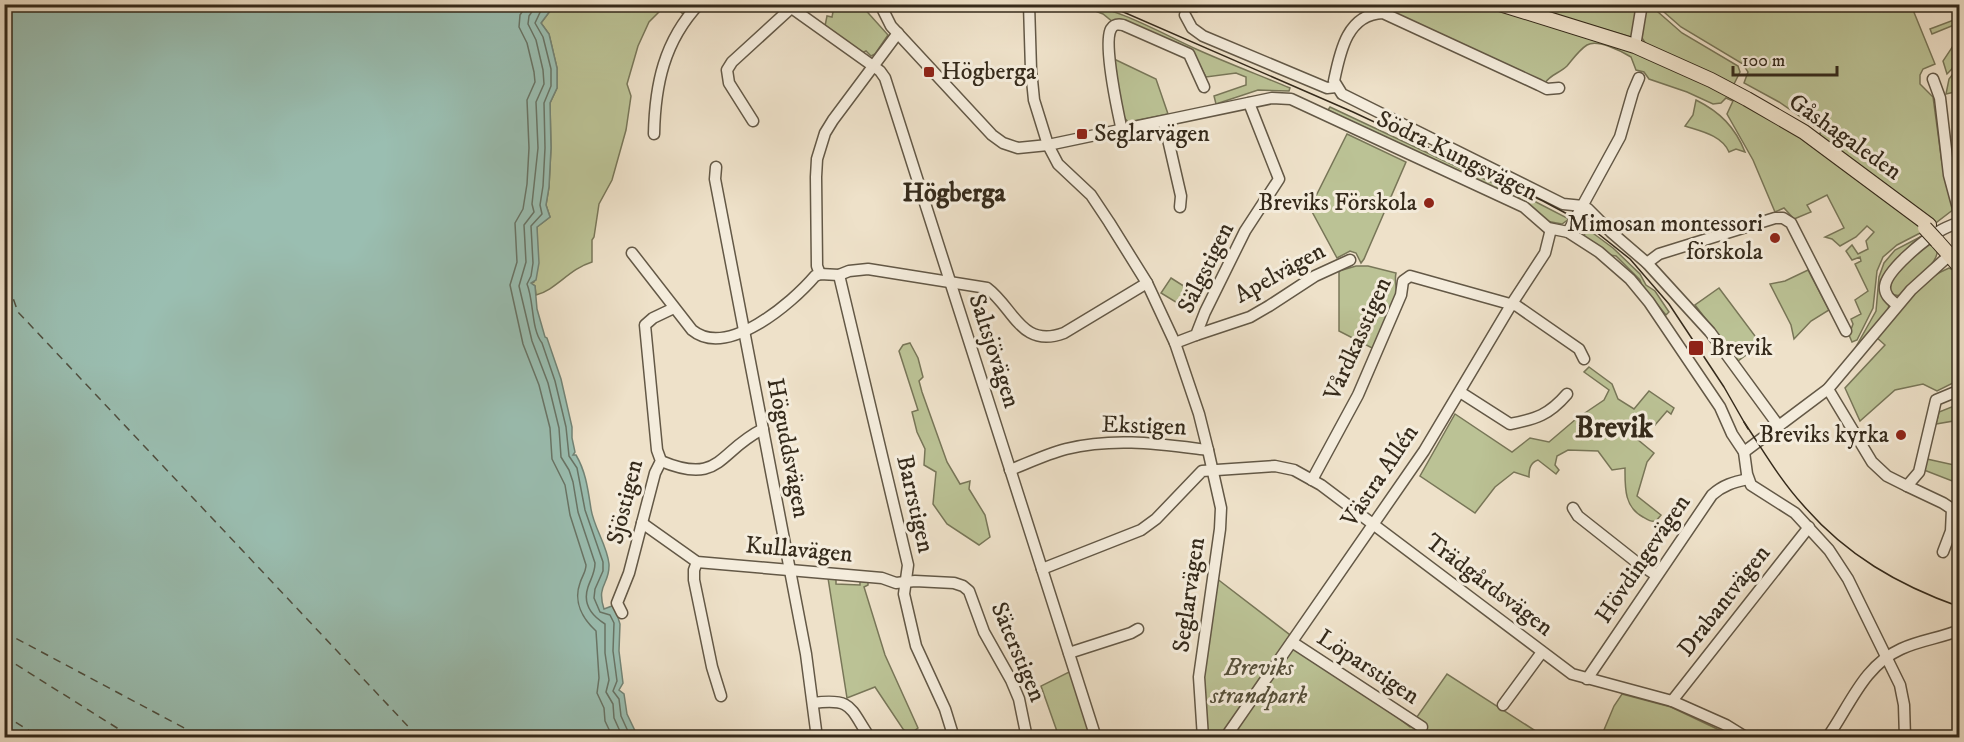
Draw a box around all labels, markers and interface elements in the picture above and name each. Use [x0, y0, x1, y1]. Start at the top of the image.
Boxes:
scale bar [1733, 39, 1836, 77]
text: 100 m [1742, 50, 1785, 72]
place label: Högberga [941, 57, 1037, 87]
marker: Högberga [922, 65, 936, 79]
street label: Gåshagaleden [1783, 87, 1908, 187]
street label: Södra Kungsvägen [1371, 104, 1543, 208]
place label: Seglarvägen [1094, 119, 1210, 149]
marker: Seglarvägen [1075, 127, 1089, 141]
district label: Högberga [902, 177, 1006, 210]
place label: Breviks Förskola [1258, 188, 1418, 218]
marker: Breviks Förskola [1422, 196, 1436, 210]
place label: Mimosan montessori förskola [1567, 209, 1764, 267]
street label: Sälgstigen [1171, 217, 1241, 318]
marker: Mimosan montessori förskola [1768, 231, 1782, 245]
street label: Apelvägen [1229, 236, 1331, 310]
street label: Vårdkasstigen [1317, 272, 1399, 406]
street label: Saltsjövägen [962, 290, 1027, 412]
place label: Brevik [1710, 333, 1773, 363]
marker: Brevik [1687, 339, 1705, 357]
street label: Höguddsvägen [760, 376, 816, 521]
street label: Ekstigen [1101, 410, 1187, 442]
district label: Brevik [1575, 410, 1654, 447]
street label: Västra Allén [1334, 419, 1425, 534]
place label: Breviks kyrka [1759, 420, 1890, 450]
marker: Breviks kyrka [1894, 428, 1908, 442]
street label: Barrstigen [889, 452, 941, 556]
street label: Sjöstigen [600, 456, 650, 547]
street label: Hövdingevägen [1589, 488, 1697, 629]
street label: Trädgårdsvägen [1419, 527, 1559, 643]
street label: Kullavägen [744, 530, 854, 570]
street label: Seglarvägen [1166, 535, 1212, 654]
street label: Drabantvägen [1671, 539, 1777, 663]
street label: Säterstigen [984, 598, 1053, 707]
street label: Löparstigen [1311, 623, 1425, 711]
park label: Breviks strandpark [1210, 653, 1307, 711]

